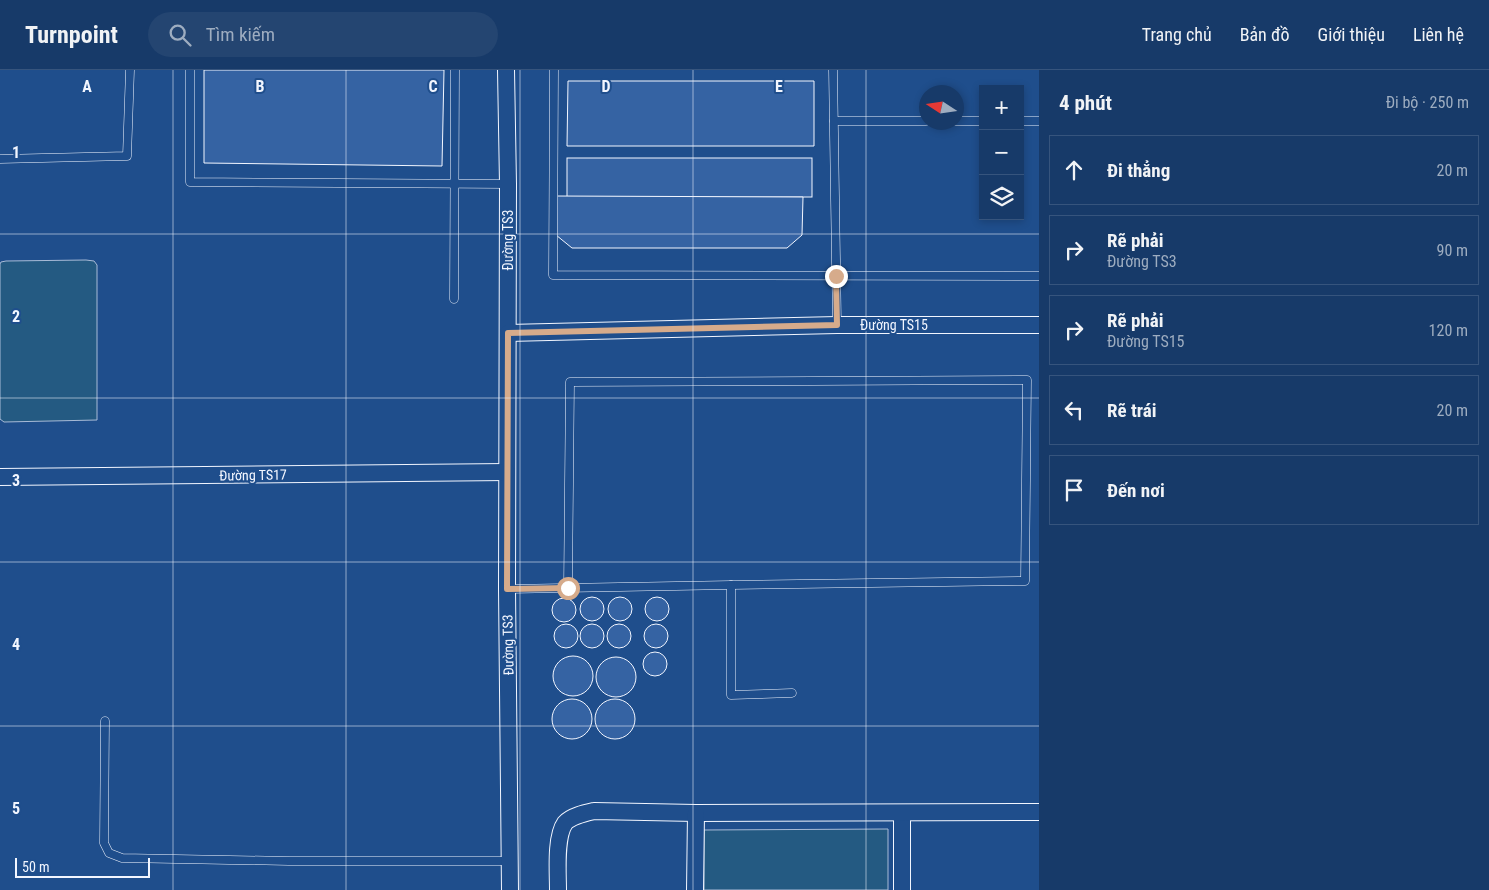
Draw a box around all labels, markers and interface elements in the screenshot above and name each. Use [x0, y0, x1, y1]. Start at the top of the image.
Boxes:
search box [148, 12, 498, 57]
text: Turnpoint [25, 21, 118, 49]
icon: search [166, 21, 194, 49]
text: Tìm kiếm [206, 23, 275, 46]
text: Trang chủ [1142, 24, 1212, 45]
text: Bản đồ [1240, 24, 1290, 45]
text: Giới thiệu [1318, 24, 1385, 45]
text: Liên hệ [1413, 24, 1464, 45]
text: A [82, 77, 92, 96]
text: B [256, 77, 265, 96]
text: C [428, 77, 438, 96]
text: D [601, 77, 611, 96]
text: E [775, 77, 783, 96]
north arrow [919, 85, 964, 130]
map controls [979, 85, 1024, 220]
button: + [979, 85, 1024, 130]
text: 4 phút [1059, 91, 1112, 115]
text: Đi bộ · 250 m [1386, 93, 1469, 112]
button: − [979, 130, 1024, 175]
text: 1 [12, 143, 20, 162]
icon: ahead [1060, 156, 1088, 184]
text: Đi thẳng [1107, 159, 1170, 182]
text: 20 m [1436, 161, 1468, 180]
button: layers [979, 175, 1024, 220]
street label: Đường TS3 [500, 210, 516, 270]
text: Rẽ phải [1107, 229, 1163, 252]
icon: right [1060, 236, 1088, 264]
text: 90 m [1436, 241, 1468, 260]
text: Đường TS3 [1107, 252, 1177, 271]
route end [825, 265, 848, 288]
text: 2 [12, 307, 20, 326]
text: Rẽ phải [1107, 309, 1163, 332]
icon: right [1060, 316, 1088, 344]
street label: Đường TS15 [860, 317, 928, 333]
text: 120 m [1429, 321, 1468, 340]
text: Đường TS15 [1107, 332, 1185, 351]
icon: left [1060, 396, 1088, 424]
text: Rẽ trái [1107, 399, 1157, 422]
text: 20 m [1436, 401, 1468, 420]
street label: Đường TS17 [219, 466, 287, 484]
text: 3 [12, 471, 20, 490]
icon: arrive [1060, 476, 1088, 504]
text: Đến nơi [1107, 479, 1165, 502]
route start [557, 577, 580, 600]
street label: Đường TS3 [499, 614, 517, 676]
text: 4 [12, 635, 20, 654]
text: 5 [12, 799, 20, 818]
scale bar [15, 855, 150, 878]
text: 50 m [22, 859, 50, 875]

